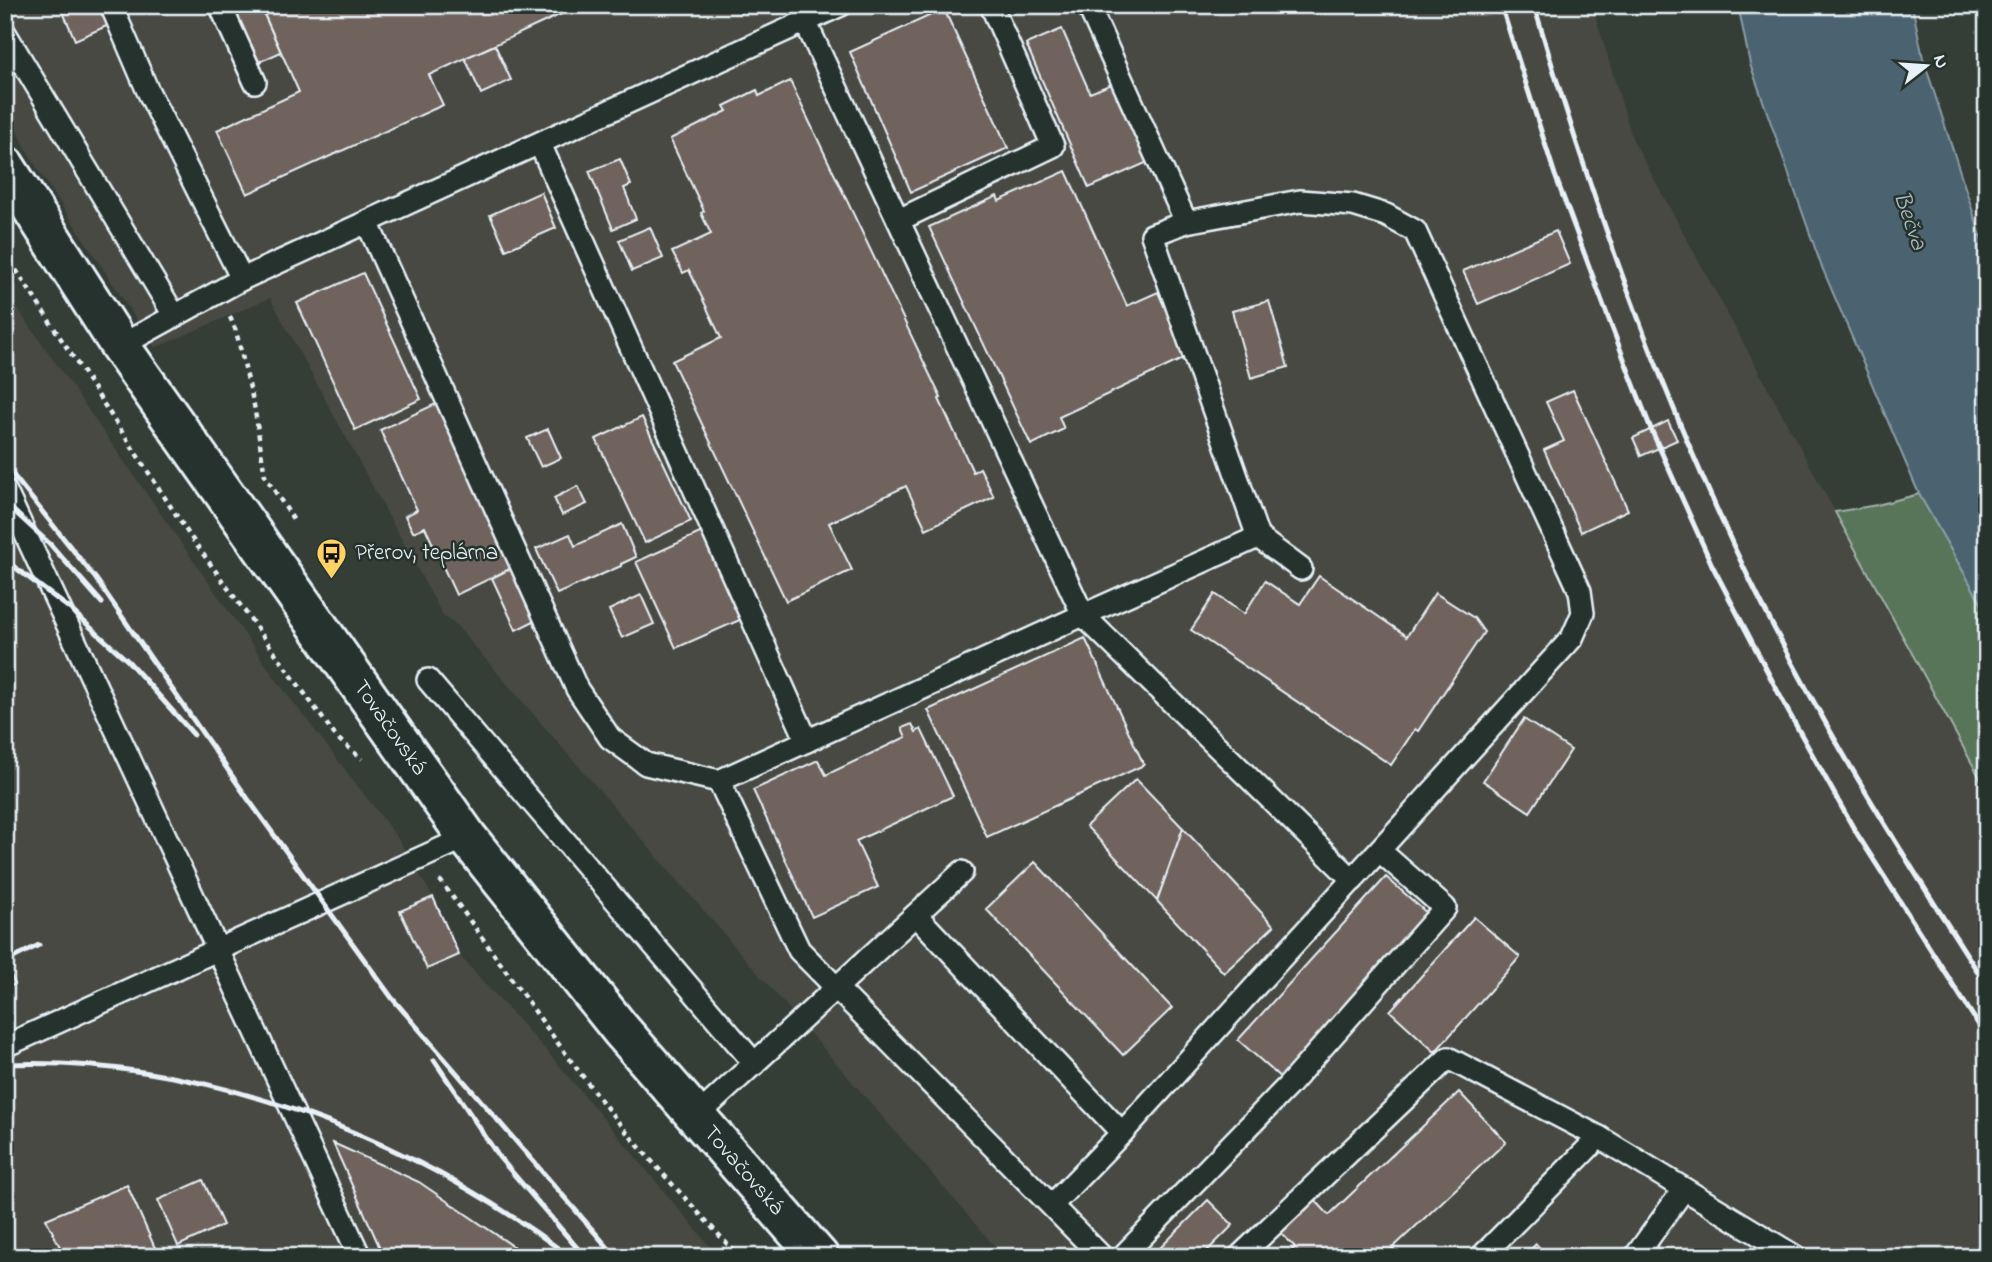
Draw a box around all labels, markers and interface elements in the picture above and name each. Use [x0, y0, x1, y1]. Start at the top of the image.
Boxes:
north arrow [1890, 32, 1960, 102]
text: N [1925, 52, 1955, 72]
water label: Bečva [1883, 187, 1936, 256]
bus stop icon: Přerov, teplárna [315, 536, 349, 580]
place label: Přerov, teplárna [355, 537, 498, 570]
street label: Tovačovská [345, 673, 435, 782]
street label: Tovačovská [695, 1118, 792, 1223]

